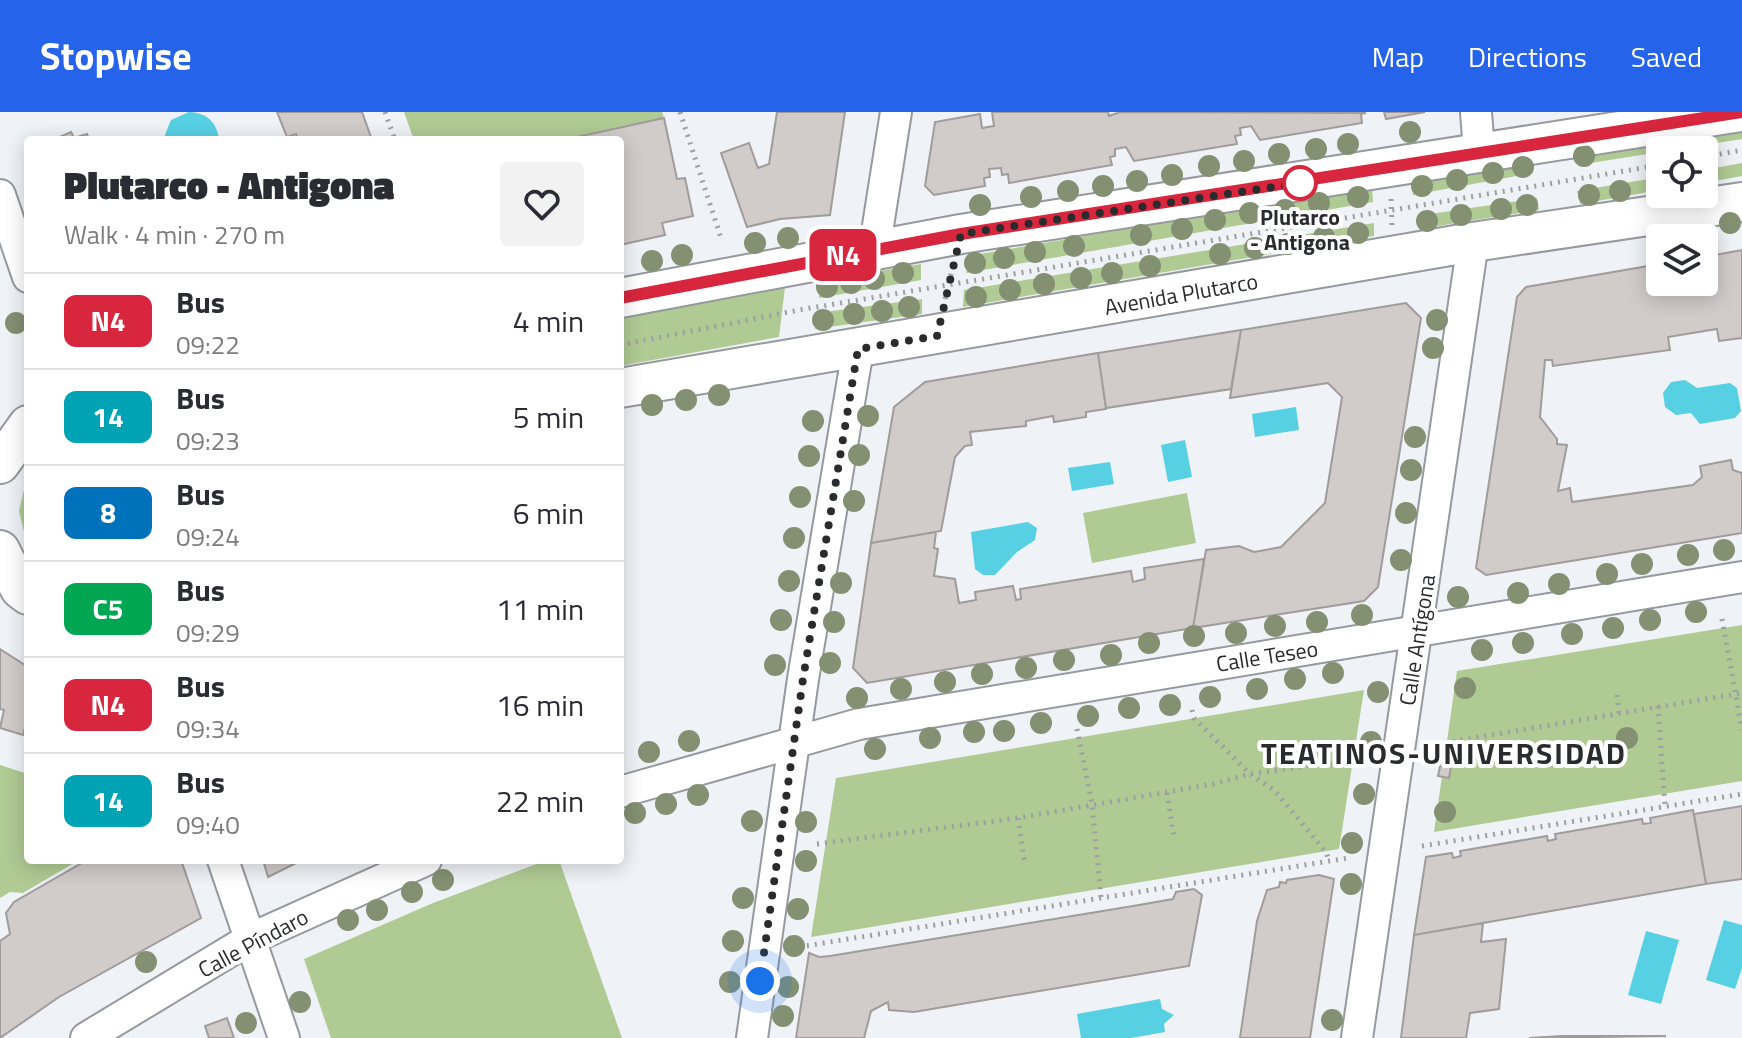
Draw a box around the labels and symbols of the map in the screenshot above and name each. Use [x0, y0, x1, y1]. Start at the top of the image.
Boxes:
marker: Plutarco - Antigona [1283, 166, 1317, 200]
place label: Plutarco - Antigona [1250, 200, 1350, 259]
line badge: N4 [807, 229, 879, 281]
street label: Avenida Plutarco [1102, 264, 1260, 324]
street label: Calle Antígona [1390, 572, 1444, 708]
street label: Calle Teseo [1214, 631, 1320, 681]
district label: TEATINOS-UNIVERSIDAD [1261, 730, 1627, 776]
street label: Calle Píndaro [192, 900, 314, 986]
your location [740, 961, 780, 1001]

